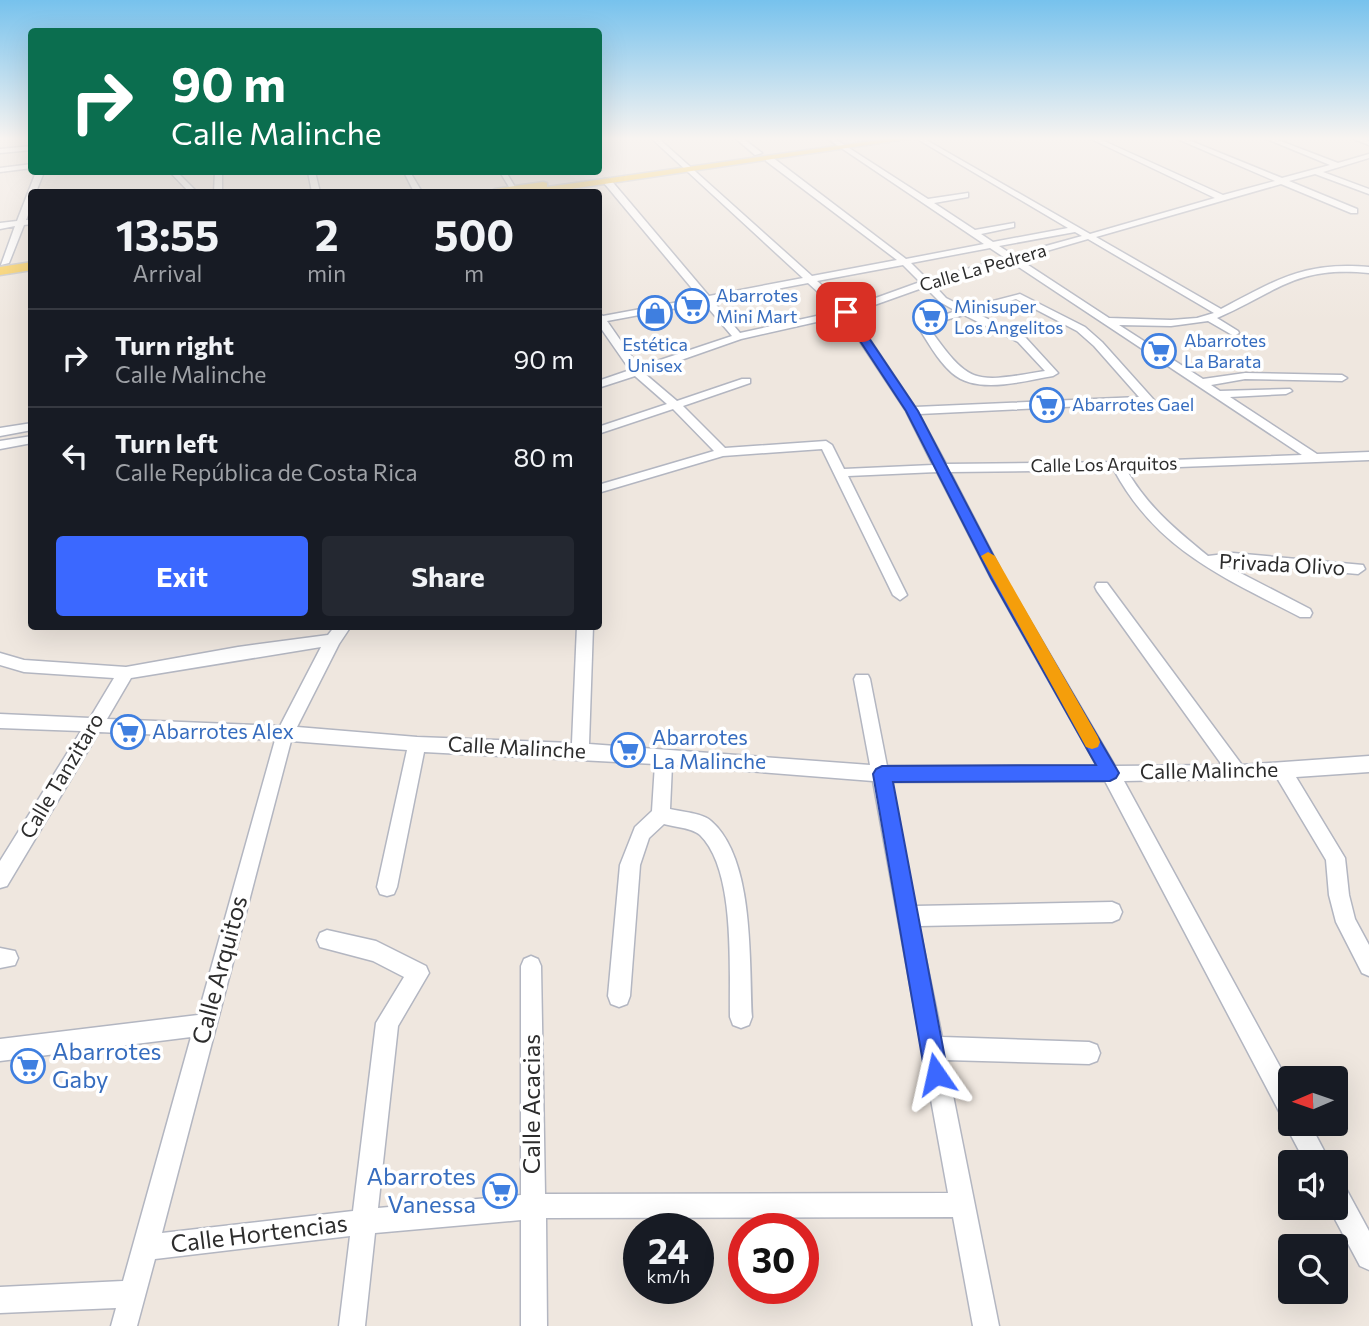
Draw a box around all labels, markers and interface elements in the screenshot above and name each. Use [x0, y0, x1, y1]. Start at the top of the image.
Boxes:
text: 90 m [171, 52, 286, 112]
icon: right [56, 56, 147, 147]
text: Calle Malinche [171, 112, 382, 152]
text: 13:55 [116, 208, 219, 260]
text: 2 [315, 208, 339, 260]
text: 500 [434, 208, 514, 260]
street label: Calle La Pedrera [917, 238, 1049, 296]
text: Arrival [133, 259, 202, 287]
text: min [307, 259, 346, 287]
text: m [464, 259, 484, 287]
pin [816, 282, 876, 342]
place label: Abarrotes Mini Mart [716, 284, 798, 327]
supermarket icon: Abarrotes Mini Mart [673, 287, 711, 325]
icon: arrive [827, 293, 865, 331]
shop icon: Estética Unisex [636, 294, 674, 332]
place label: Minisuper Los Angelitos [954, 295, 1064, 338]
supermarket icon: Minisuper Los Angelitos [911, 298, 949, 336]
text: Turn right [115, 329, 234, 360]
place label: Abarrotes La Barata [1184, 329, 1266, 372]
supermarket icon: Abarrotes La Barata [1140, 332, 1178, 370]
place label: Estética Unisex [622, 333, 688, 376]
icon: right [56, 339, 94, 377]
text: 90 m [514, 343, 574, 374]
text: Calle Malinche [115, 360, 266, 388]
supermarket icon: Abarrotes Gael [1028, 386, 1066, 424]
place label: Abarrotes Gael [1072, 393, 1194, 415]
text: Turn left [115, 427, 218, 458]
icon: left [56, 437, 94, 475]
text: 80 m [514, 441, 574, 472]
street label: Calle Los Arquitos [1030, 452, 1178, 476]
text: Calle República de Costa Rica [115, 458, 417, 486]
button: Exit [56, 536, 308, 616]
button: Share [322, 536, 574, 616]
street label: Privada Olivo [1218, 548, 1346, 579]
street label: Calle Tanzitaro [13, 708, 108, 842]
supermarket icon: Abarrotes Alex [109, 713, 147, 751]
place label: Abarrotes Alex [152, 718, 294, 743]
place label: Abarrotes La Malinche [652, 724, 766, 773]
street label: Calle Malinche [447, 730, 587, 763]
supermarket icon: Abarrotes La Malinche [609, 731, 647, 769]
street label: Calle Malinche [1140, 756, 1278, 783]
street label: Calle Arquitos [185, 892, 252, 1047]
street label: Calle Acacias [516, 1034, 545, 1174]
place label: Abarrotes Gaby [52, 1036, 161, 1093]
position arrow [899, 1037, 973, 1111]
supermarket icon: Abarrotes Gaby [9, 1047, 47, 1085]
north arrow [1278, 1066, 1348, 1136]
map controls [1278, 1066, 1348, 1304]
button: sound [1278, 1150, 1348, 1220]
place label: Abarrotes Vanessa [367, 1161, 476, 1218]
supermarket icon: Abarrotes Vanessa [481, 1172, 519, 1210]
street label: Calle Hortencias [169, 1207, 349, 1258]
speed limit sign: 30 [728, 1213, 819, 1304]
text: 24 [648, 1228, 689, 1271]
button: search [1278, 1234, 1348, 1304]
text: km/h [647, 1265, 690, 1287]

